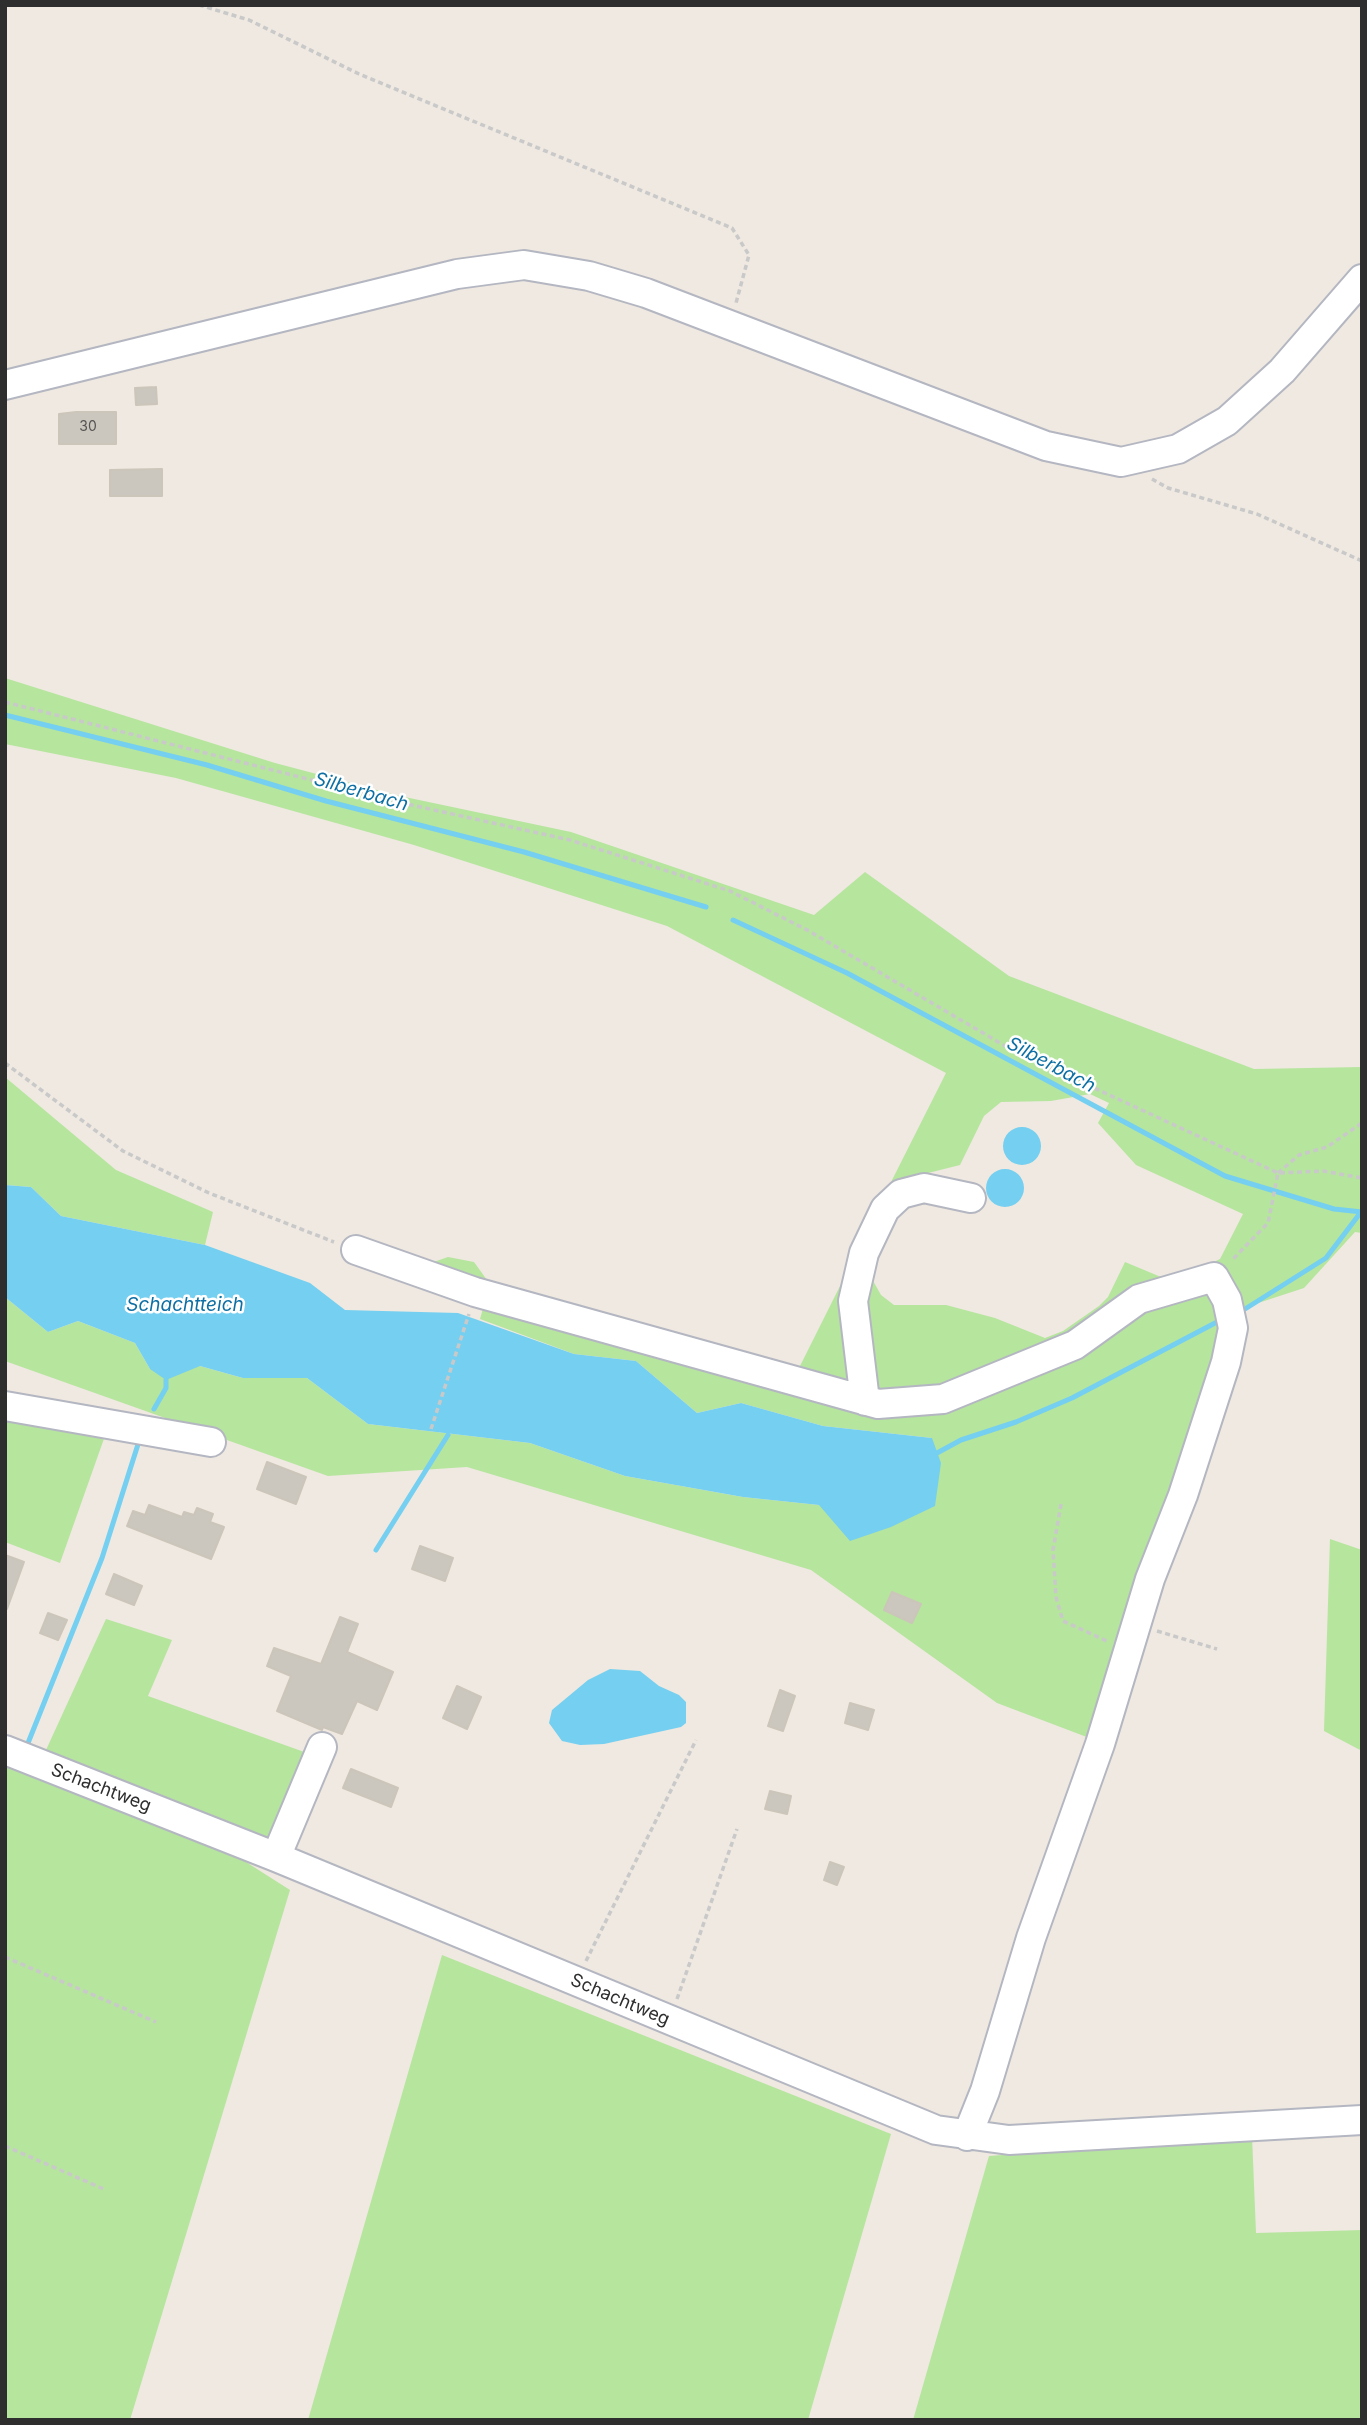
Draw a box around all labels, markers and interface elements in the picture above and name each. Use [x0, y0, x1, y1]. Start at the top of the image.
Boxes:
house number: 30 [79, 419, 97, 435]
water label: Silberbach [311, 768, 411, 816]
water label: Silberbach [1003, 1032, 1099, 1098]
water label: Schachtteich [126, 1294, 244, 1316]
street label: Schachtweg [48, 1759, 154, 1817]
street label: Schachtweg [567, 1969, 673, 2031]

